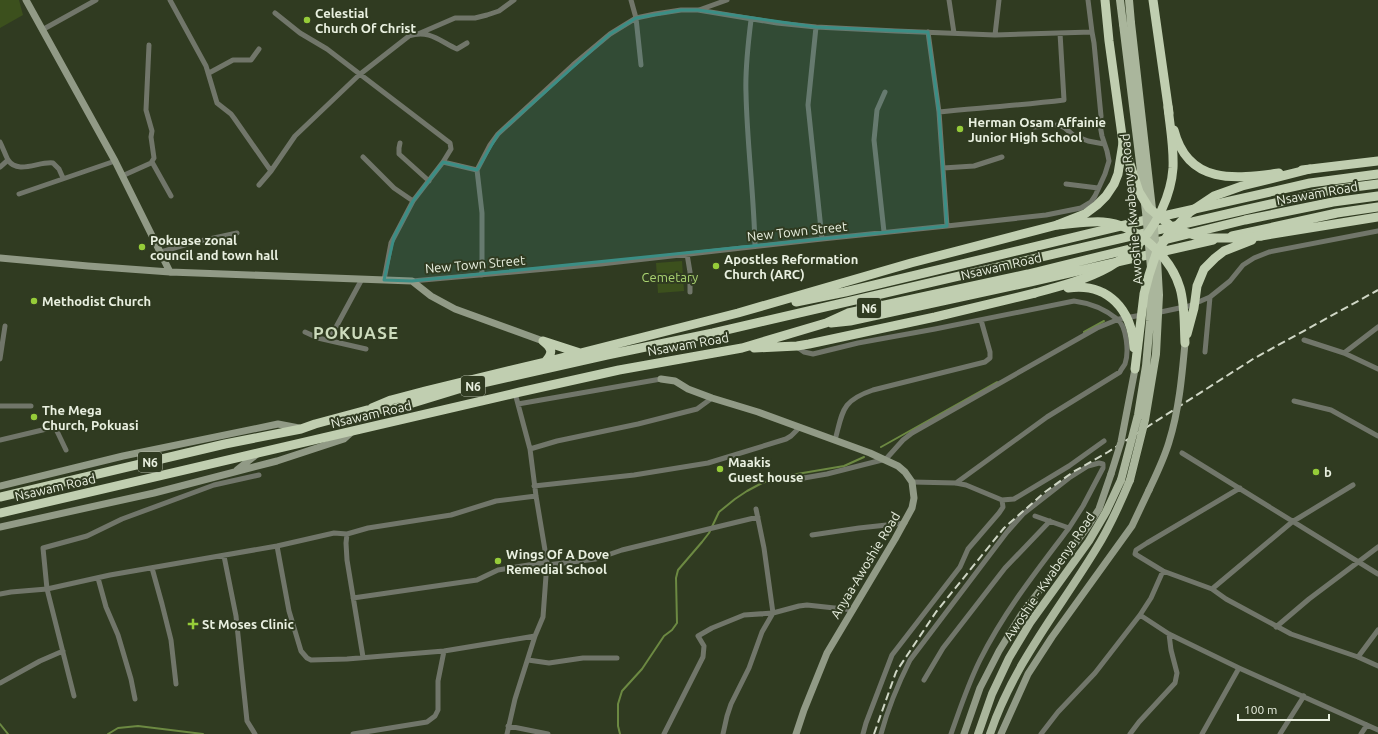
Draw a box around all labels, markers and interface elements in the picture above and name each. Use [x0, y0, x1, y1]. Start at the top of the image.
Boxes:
place label: Celestial Church Of Christ [315, 6, 417, 35]
marker: Celestial Church Of Christ [302, 15, 312, 25]
place label: Herman Osam Affainie Junior High School [968, 115, 1106, 144]
marker: Herman Osam Affainie Junior High School [955, 124, 965, 134]
street label: Awoshie - Kwabenya Road [1117, 133, 1145, 285]
street label: Nsawam Road [1275, 179, 1359, 207]
street label: New Town Street [746, 219, 848, 243]
place label: Pokuase zonal council and town hall [150, 233, 278, 262]
marker: Pokuase zonal council and town hall [137, 242, 147, 252]
street label: Nsawam Road [959, 250, 1043, 282]
place label: Apostles Reformation Church (ARC) [724, 252, 858, 282]
street label: New Town Street [424, 253, 526, 275]
marker: Apostles Reformation Church (ARC) [711, 261, 721, 271]
park label: Cemetary [642, 270, 698, 284]
place label: Methodist Church [42, 294, 151, 308]
marker: Methodist Church [29, 296, 39, 306]
road number: N6 [857, 298, 881, 318]
district label: POKUASE [313, 323, 399, 342]
street label: Nsawam Road [646, 330, 730, 358]
road number: N6 [461, 376, 485, 396]
street label: Nsawam Road [329, 398, 413, 430]
place label: The Mega Church, Pokuasi [42, 403, 139, 432]
marker: The Mega Church, Pokuasi [29, 412, 39, 422]
road number: N6 [138, 452, 162, 472]
place label: Maakis Guest house [728, 455, 804, 484]
marker: Maakis Guest house [715, 464, 725, 474]
place label: b [1324, 465, 1332, 479]
marker: b [1311, 467, 1321, 477]
street label: Nsawam Road [13, 471, 97, 503]
street label: Anyaa-Awoshie Road [828, 509, 902, 621]
street label: Awoshie - Kwabenya Road [1001, 509, 1097, 643]
place label: Wings Of A Dove Remedial School [506, 547, 609, 576]
marker: Wings Of A Dove Remedial School [493, 556, 503, 566]
place label: St Moses Clinic [202, 617, 294, 631]
marker: St Moses Clinic [187, 618, 199, 630]
scale bar [1238, 696, 1329, 722]
text: 100 m [1244, 703, 1277, 716]

